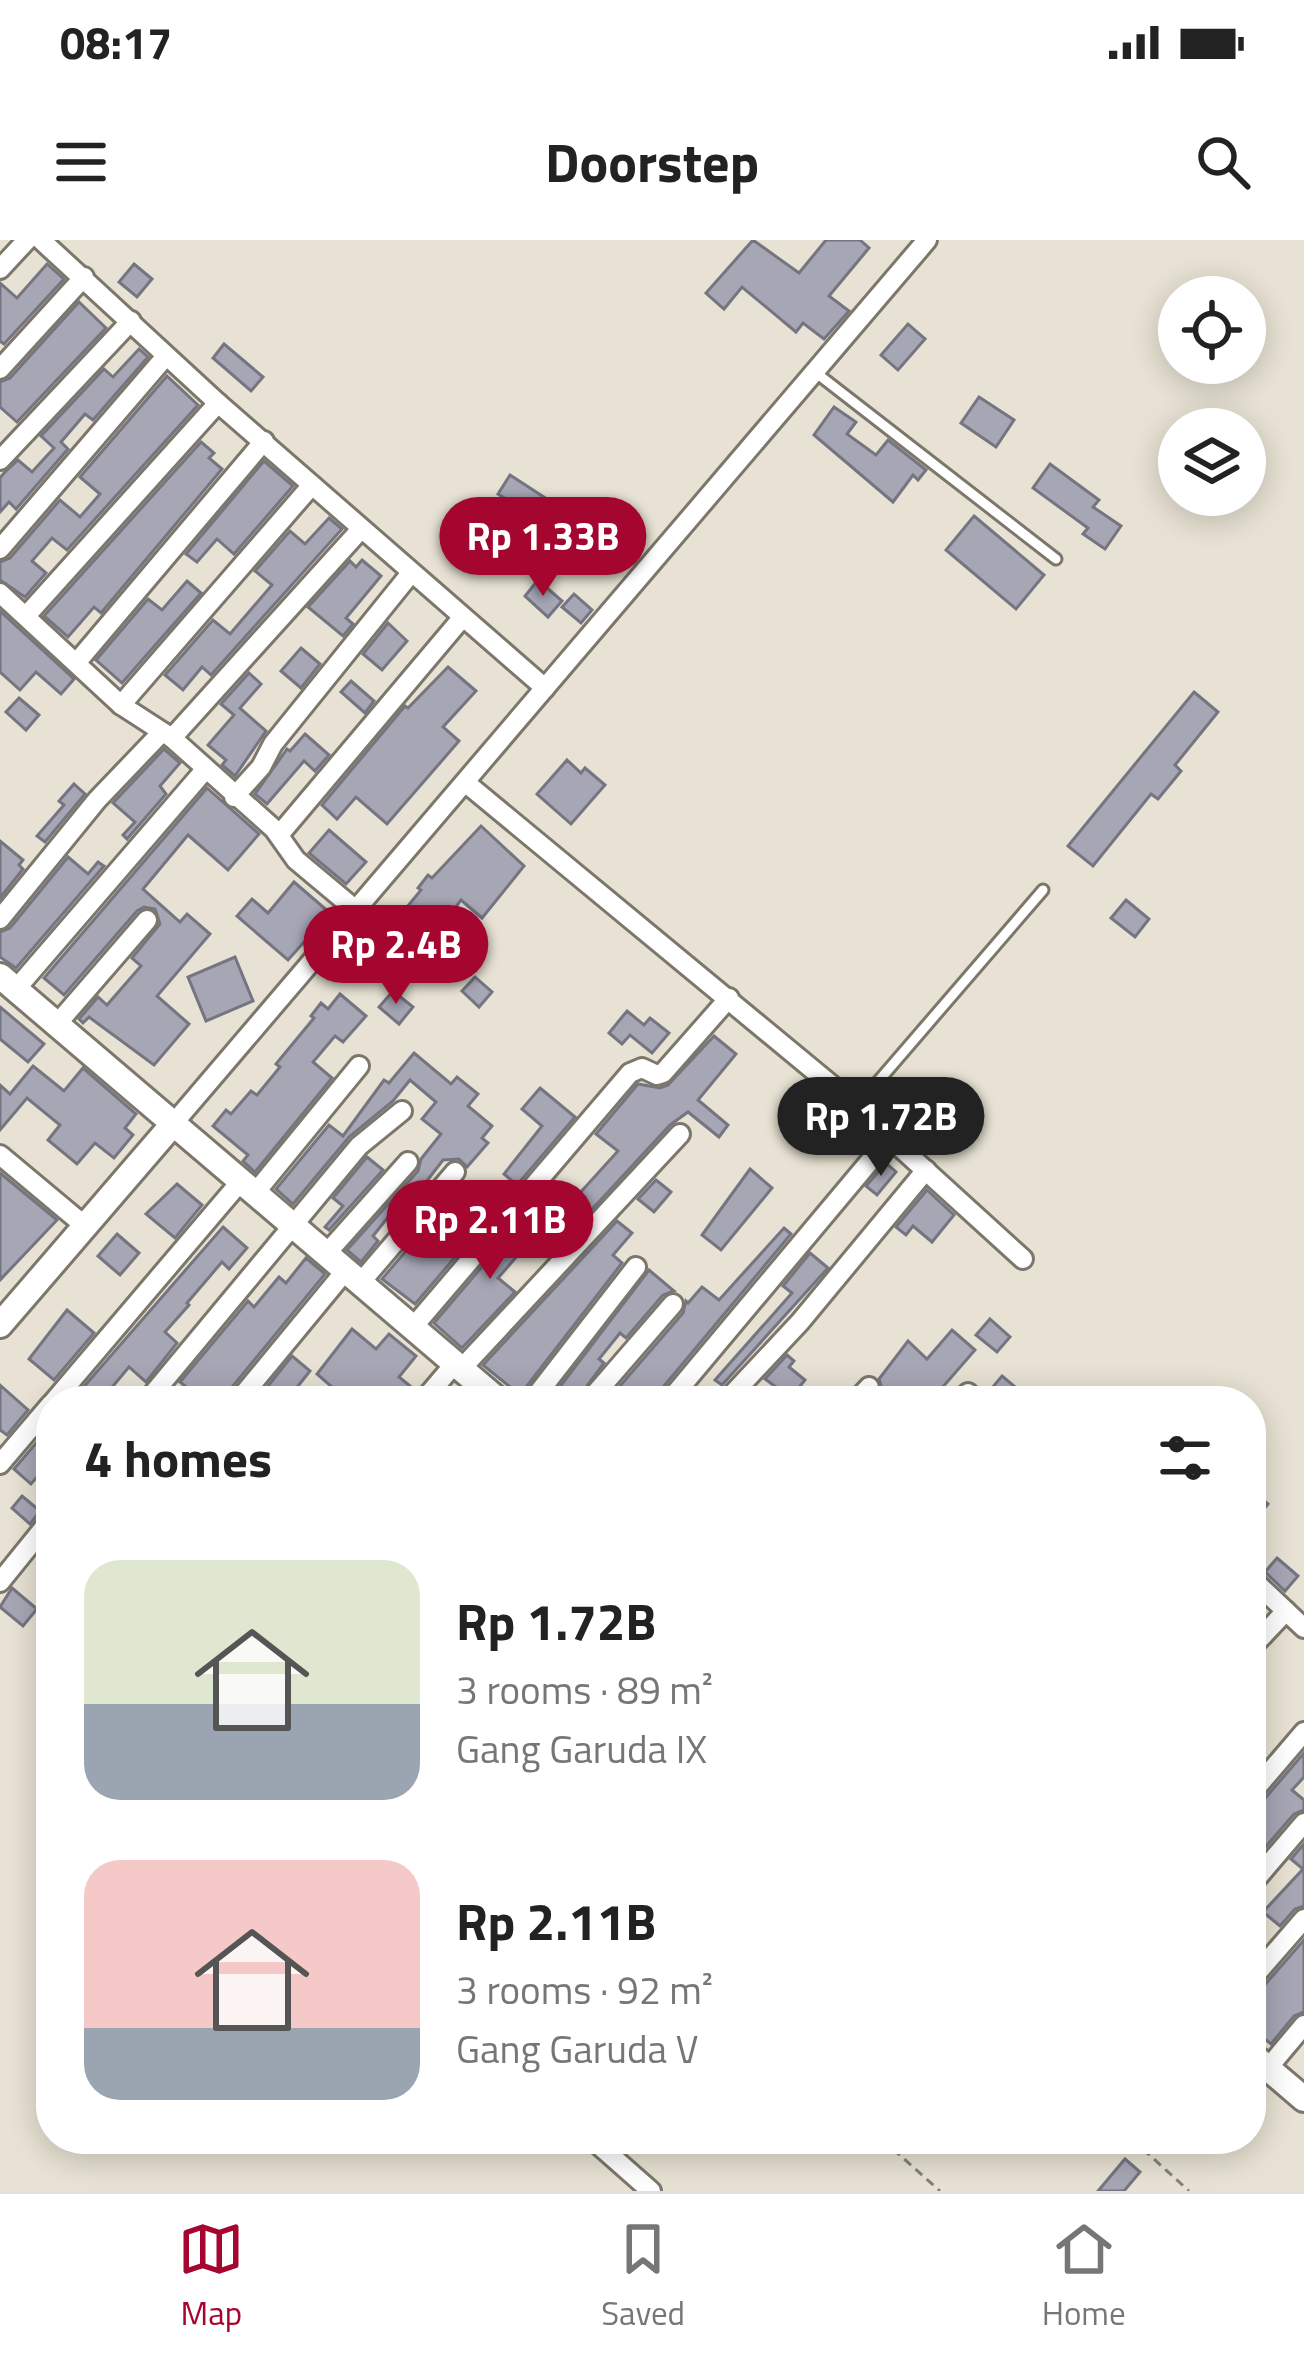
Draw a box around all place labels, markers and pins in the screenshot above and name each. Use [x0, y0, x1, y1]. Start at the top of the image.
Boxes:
pin: Rp 1.33B [419, 497, 667, 599]
pin: Rp 2.4B [285, 905, 507, 1007]
pin: Rp 1.72B [757, 1077, 1005, 1179]
pin: Rp 2.11B [366, 1180, 614, 1282]

